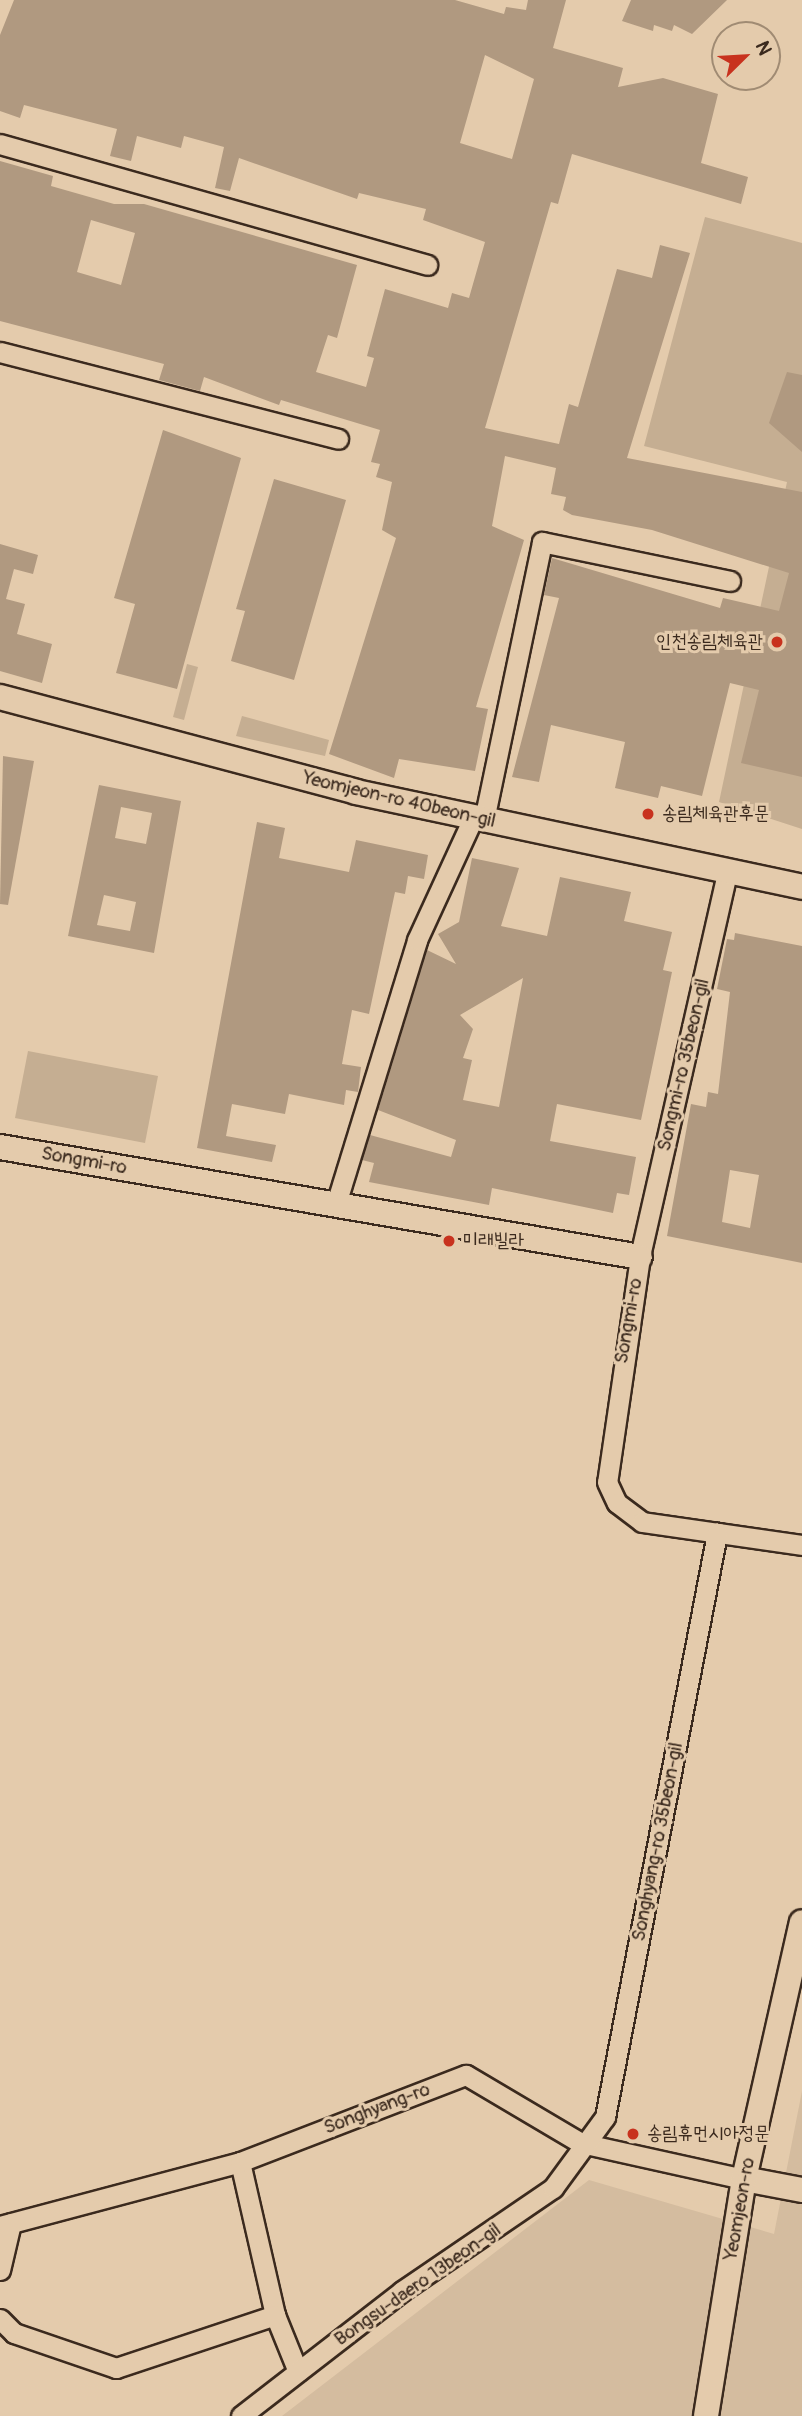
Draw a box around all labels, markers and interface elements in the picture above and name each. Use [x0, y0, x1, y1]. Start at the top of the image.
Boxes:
north arrow [711, 21, 781, 91]
text: N [750, 38, 777, 59]
place label: 인천송림체육관 [656, 631, 763, 653]
marker: 인천송림체육관 [769, 634, 785, 650]
street label: Yeomjeon-ro 40beon-gil [300, 767, 498, 833]
place label: 송림체육관후문 [662, 803, 769, 825]
marker: 송림체육관후문 [640, 806, 656, 822]
street label: Songmi-ro 35beon-gil [653, 976, 715, 1154]
street label: Songmi-ro [39, 1142, 129, 1180]
place label: 미래빌라 [463, 1230, 524, 1252]
marker: 미래빌라 [441, 1233, 457, 1249]
street label: Songmi-ro [610, 1276, 648, 1366]
street label: Songhyang-ro 35beon-gil [628, 1741, 688, 1943]
street label: Songhyang-ro [321, 2078, 433, 2140]
place label: 송림휴먼시아정문 [647, 2123, 769, 2145]
marker: 송림휴먼시아정문 [625, 2126, 641, 2142]
street label: Yeomjeon-ro [720, 2156, 760, 2262]
street label: Bongsu-daero 13beon-gil [330, 2219, 506, 2351]

